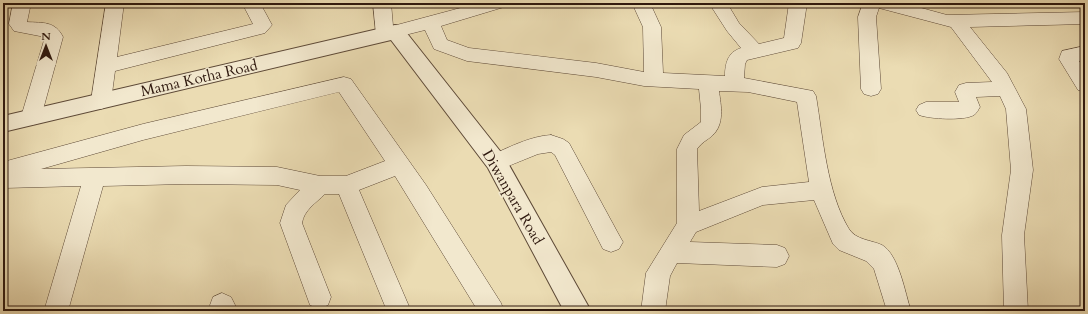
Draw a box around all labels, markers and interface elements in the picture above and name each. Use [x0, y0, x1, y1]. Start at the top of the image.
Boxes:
north arrow [26, 26, 66, 66]
text: N [41, 29, 51, 44]
street label: Mama Kotha Road [139, 55, 259, 101]
street label: Diwanpara Road [478, 146, 548, 248]

